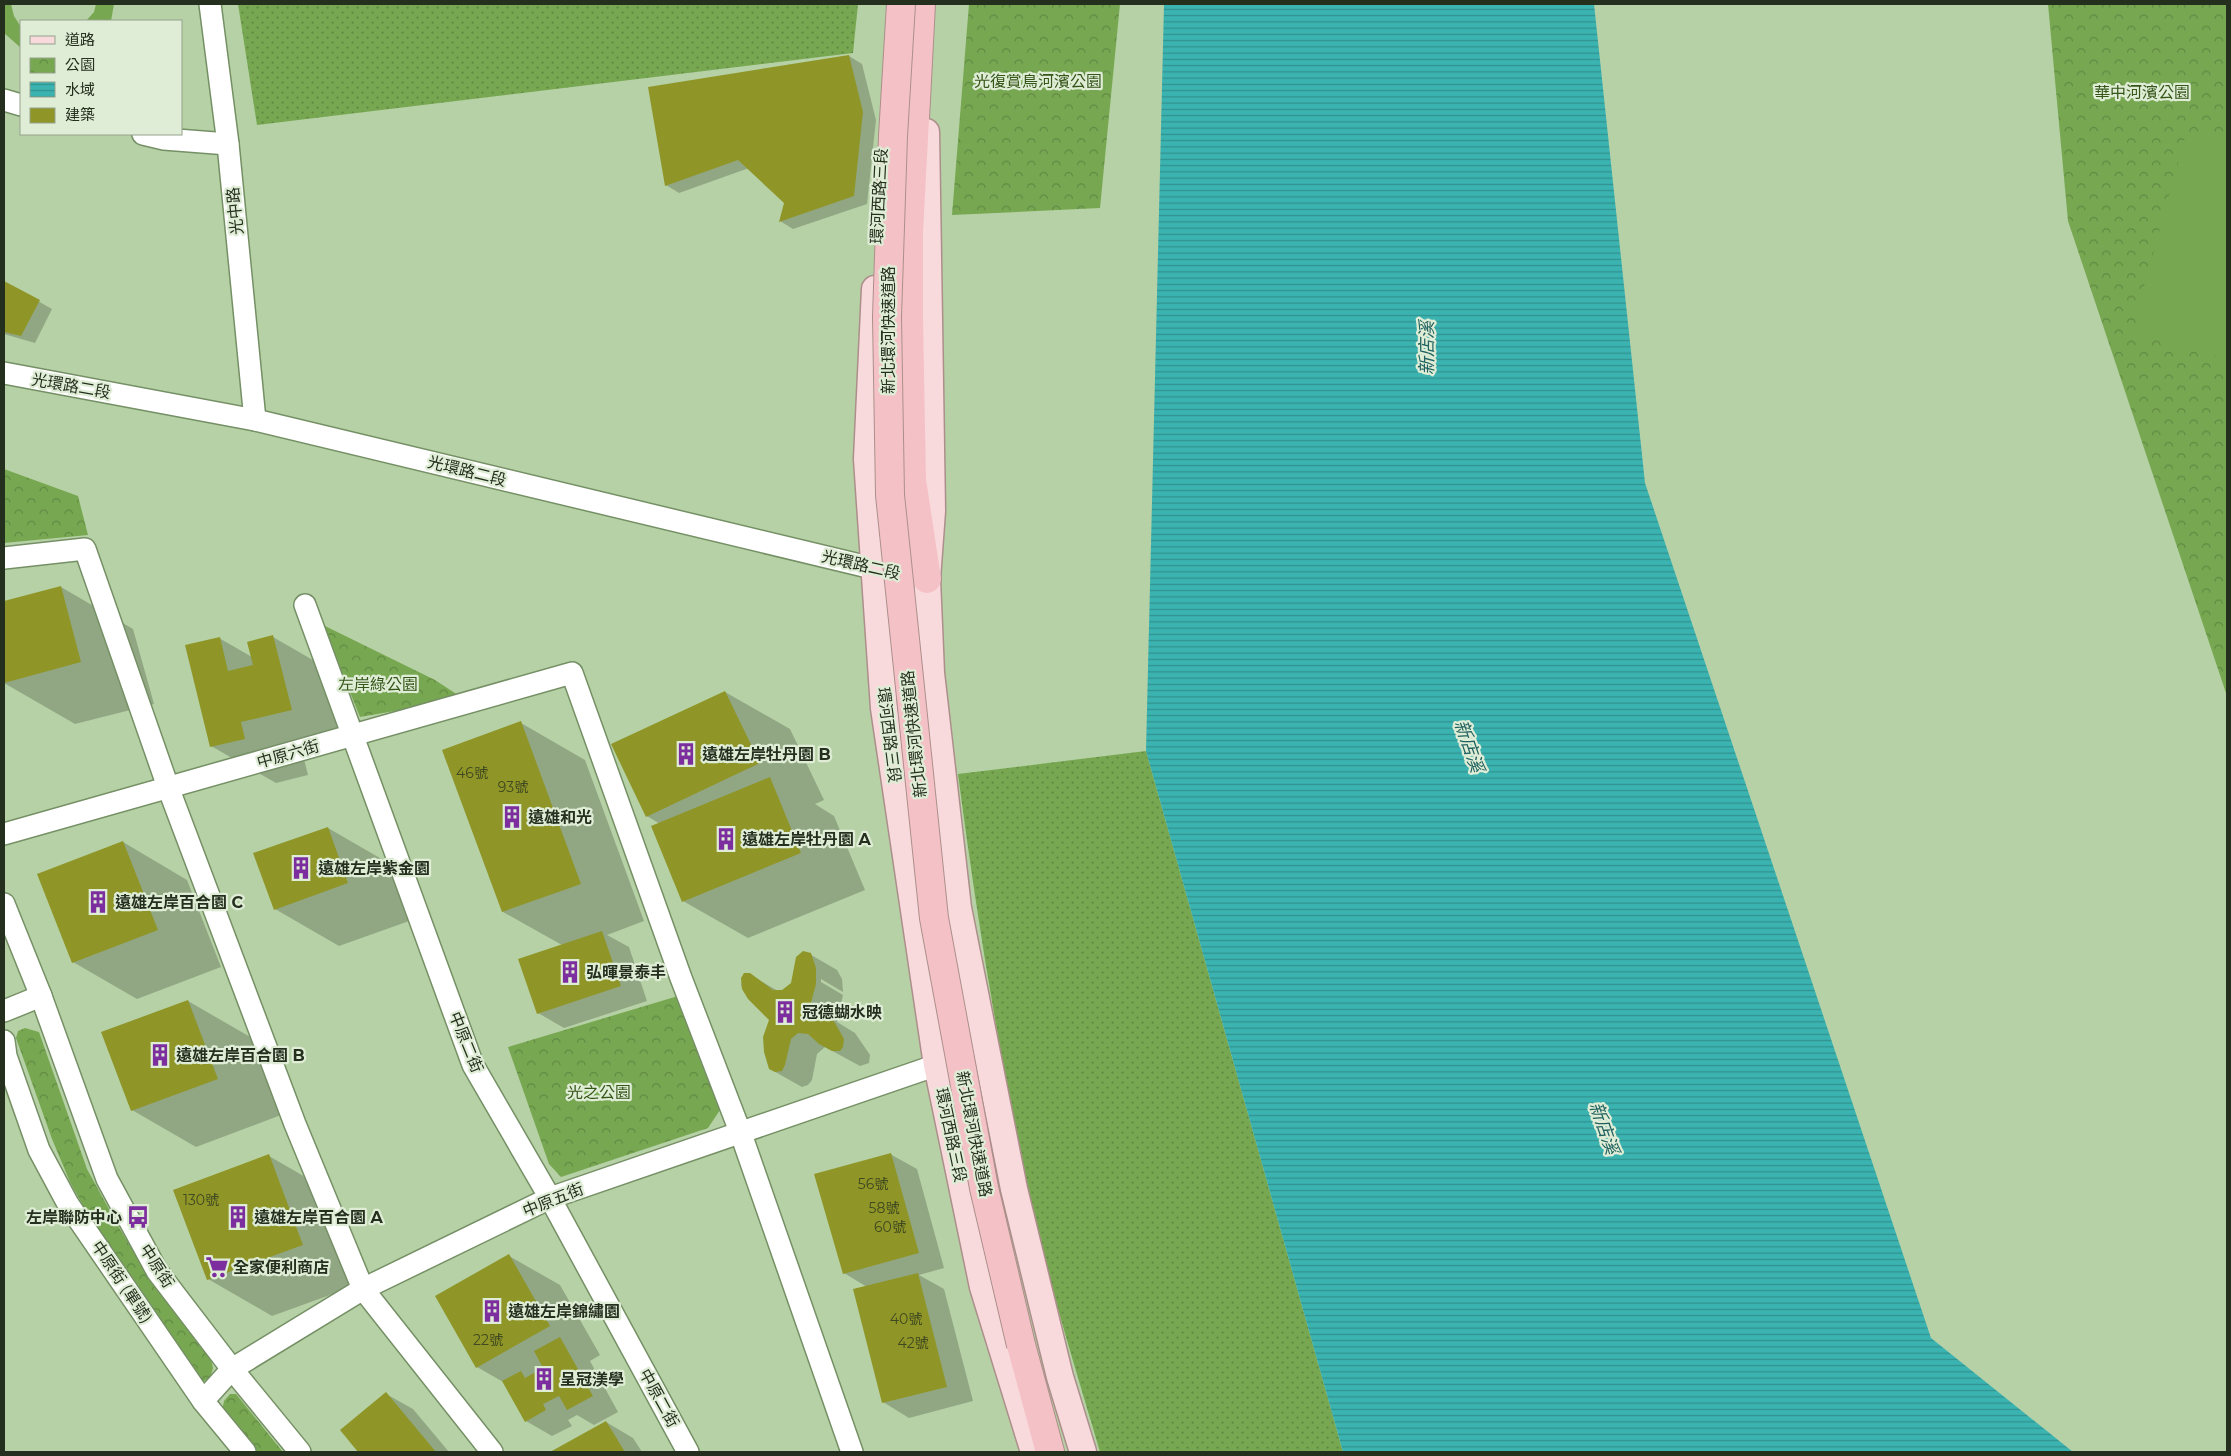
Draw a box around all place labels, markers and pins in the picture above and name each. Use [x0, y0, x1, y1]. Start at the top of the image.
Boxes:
building icon: 遠雄左岸牡丹園 B [673, 741, 699, 767]
place label: 遠雄左岸牡丹園 B [702, 745, 831, 764]
building icon: 遠雄和光 [499, 804, 525, 830]
place label: 遠雄和光 [528, 808, 592, 827]
building icon: 遠雄左岸牡丹園 A [713, 826, 739, 852]
place label: 遠雄左岸牡丹園 A [742, 830, 872, 849]
building icon: 遠雄左岸紫金園 [288, 855, 314, 881]
place label: 遠雄左岸紫金園 [318, 859, 430, 878]
building icon: 遠雄左岸百合園 C [85, 889, 111, 915]
place label: 遠雄左岸百合園 C [115, 893, 244, 912]
building icon: 弘暉景泰丰 [557, 959, 583, 985]
place label: 弘暉景泰丰 [586, 963, 666, 982]
building icon: 冠德蝴水映 [772, 999, 798, 1025]
place label: 冠德蝴水映 [802, 1003, 882, 1022]
building icon: 遠雄左岸百合園 B [147, 1042, 173, 1068]
place label: 遠雄左岸百合園 B [176, 1046, 305, 1065]
bus stop icon: 左岸聯防中心 [125, 1204, 151, 1230]
building icon: 遠雄左岸百合園 A [225, 1204, 251, 1230]
place label: 左岸聯防中心 [26, 1208, 122, 1227]
place label: 遠雄左岸百合園 A [254, 1208, 384, 1227]
supermarket icon: 全家便利商店 [204, 1254, 230, 1280]
place label: 全家便利商店 [233, 1258, 329, 1277]
building icon: 遠雄左岸錦繡園 [479, 1298, 505, 1324]
place label: 遠雄左岸錦繡園 [508, 1302, 620, 1321]
building icon: 呈冠渼學 [531, 1366, 557, 1392]
place label: 呈冠渼學 [560, 1370, 624, 1389]

